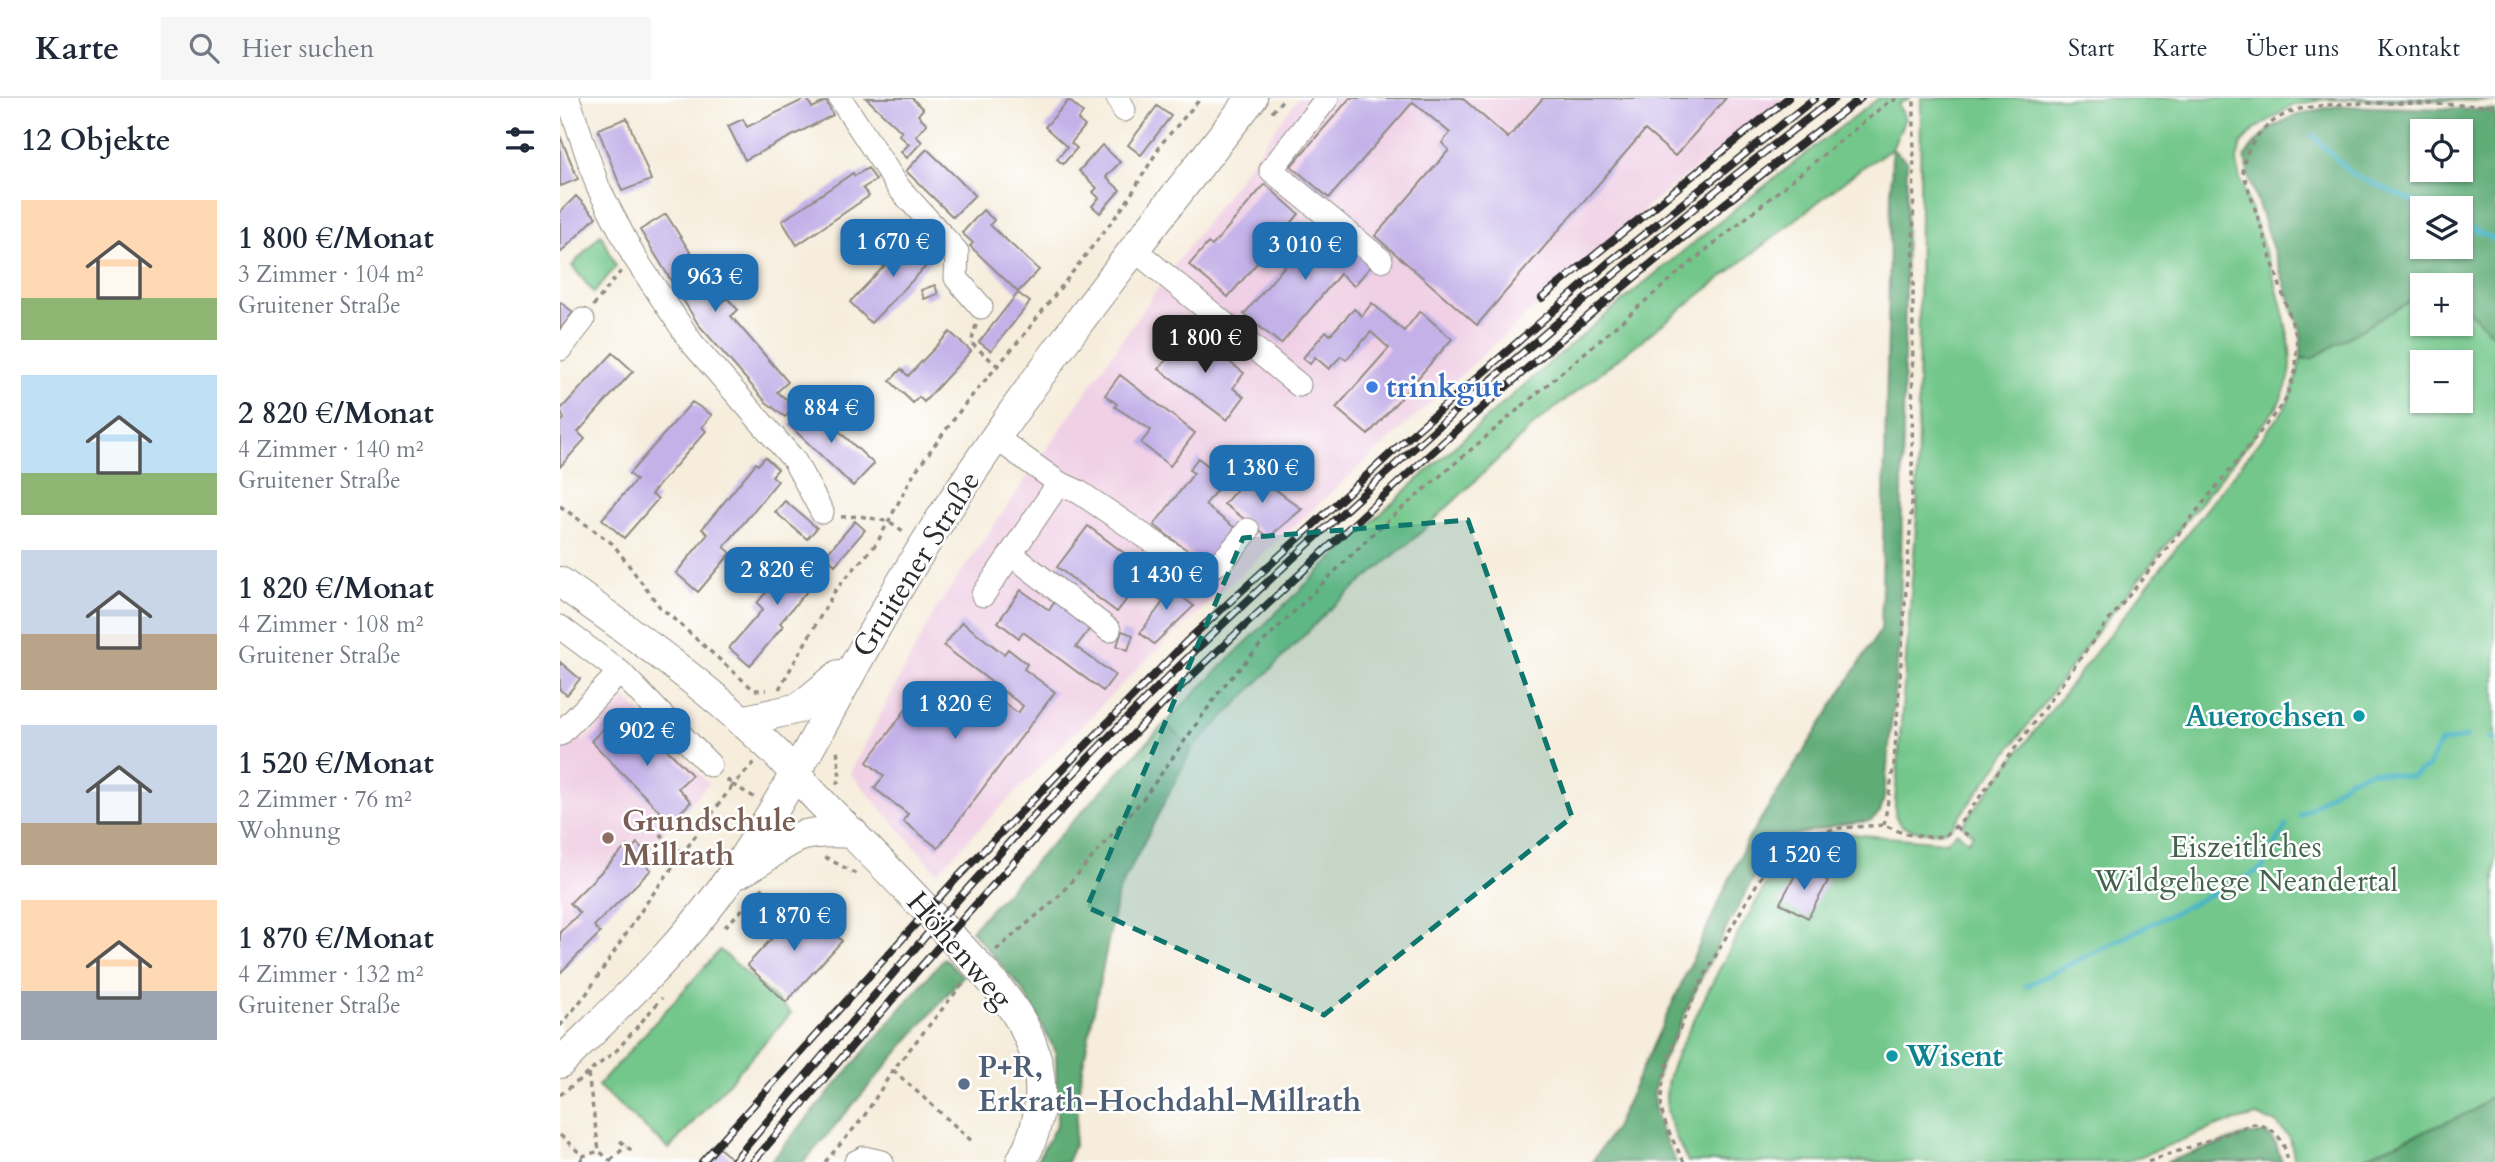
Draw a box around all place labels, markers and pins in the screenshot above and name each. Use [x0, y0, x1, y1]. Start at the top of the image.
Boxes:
pin: 1 670 € [828, 220, 958, 279]
pin: 3 010 € [1240, 222, 1370, 282]
pin: 963 € [666, 254, 764, 314]
pin: 1 800 € [1140, 316, 1270, 375]
place label: trinkgut [1386, 367, 1503, 408]
marker: trinkgut [1364, 379, 1380, 395]
pin: 884 € [782, 386, 880, 445]
pin: 1 380 € [1197, 446, 1327, 505]
pin: 2 820 € [712, 547, 842, 607]
pin: 1 430 € [1101, 552, 1231, 612]
pin: 1 820 € [890, 682, 1020, 741]
place label: Auerochsen [2185, 696, 2345, 737]
pin: 902 € [598, 708, 696, 768]
marker: Auerochsen [2351, 708, 2367, 724]
place label: Grundschule Millrath [622, 801, 797, 876]
marker: Grundschule Millrath [600, 830, 616, 846]
pin: 1 520 € [1739, 832, 1869, 892]
pin: 1 870 € [729, 894, 859, 953]
place label: Wisent [1905, 1036, 2003, 1077]
place label: P+R, Erkrath-Hochdahl-Millrath [978, 1047, 1362, 1122]
marker: Wisent [1884, 1048, 1900, 1064]
marker: P+R, Erkrath-Hochdahl-Millrath [956, 1076, 972, 1092]

